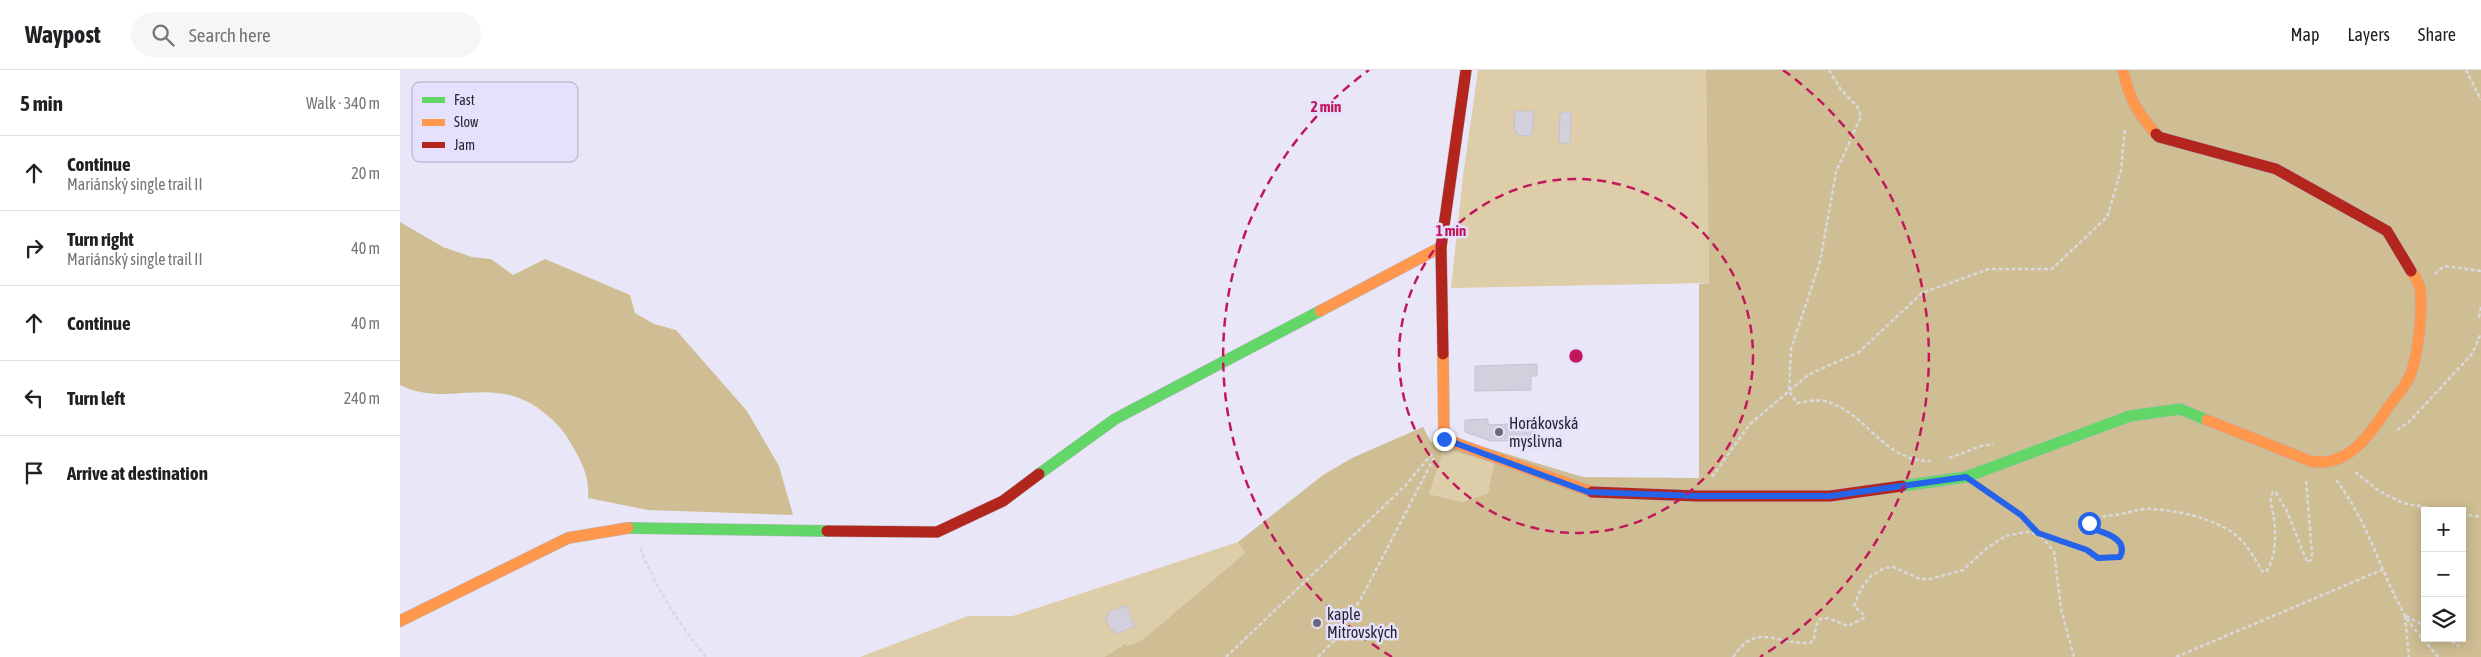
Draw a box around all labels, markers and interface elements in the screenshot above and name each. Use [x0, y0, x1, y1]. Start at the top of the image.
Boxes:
search box [131, 12, 481, 57]
text: Waypost [25, 21, 101, 48]
icon: search [149, 21, 177, 49]
text: Search here [189, 24, 271, 46]
text: Map [2290, 24, 2319, 45]
text: Layers [2347, 24, 2390, 45]
text: Share [2418, 24, 2456, 45]
legend [412, 82, 578, 162]
text: 5 min [20, 91, 63, 115]
text: Fast [454, 92, 475, 108]
text: Walk · 340 m [306, 94, 380, 112]
text: 2 min [1311, 98, 1341, 115]
text: Slow [454, 114, 479, 130]
text: Jam [454, 137, 475, 153]
text: Continue [67, 153, 131, 175]
icon: ahead [20, 159, 48, 187]
text: 20 m [351, 164, 380, 182]
text: Mariánský single trail II [67, 175, 202, 193]
text: 1 min [1436, 222, 1466, 239]
text: Turn right [67, 228, 134, 250]
icon: right [20, 234, 48, 262]
text: 40 m [351, 239, 380, 257]
text: Mariánský single trail II [67, 250, 202, 268]
icon: ahead [20, 309, 48, 337]
text: Continue [67, 312, 131, 334]
text: 40 m [351, 314, 380, 332]
centre of rings [1567, 347, 1585, 365]
icon: left [20, 384, 48, 412]
text: Turn left [67, 387, 125, 409]
text: 240 m [344, 389, 380, 407]
place label: Horákovská myslivna [1509, 414, 1578, 451]
marker: Horákovská myslivna [1493, 426, 1505, 438]
route end [1433, 428, 1456, 451]
icon: arrive [20, 459, 48, 487]
text: Arrive at destination [67, 462, 208, 484]
map controls [2421, 507, 2466, 642]
button: + [2421, 507, 2466, 552]
route start [2078, 512, 2101, 535]
button: − [2421, 552, 2466, 597]
button: layers [2421, 597, 2466, 642]
place label: kaple Mitrovských [1327, 605, 1397, 642]
marker: kaple Mitrovských [1311, 617, 1323, 629]

